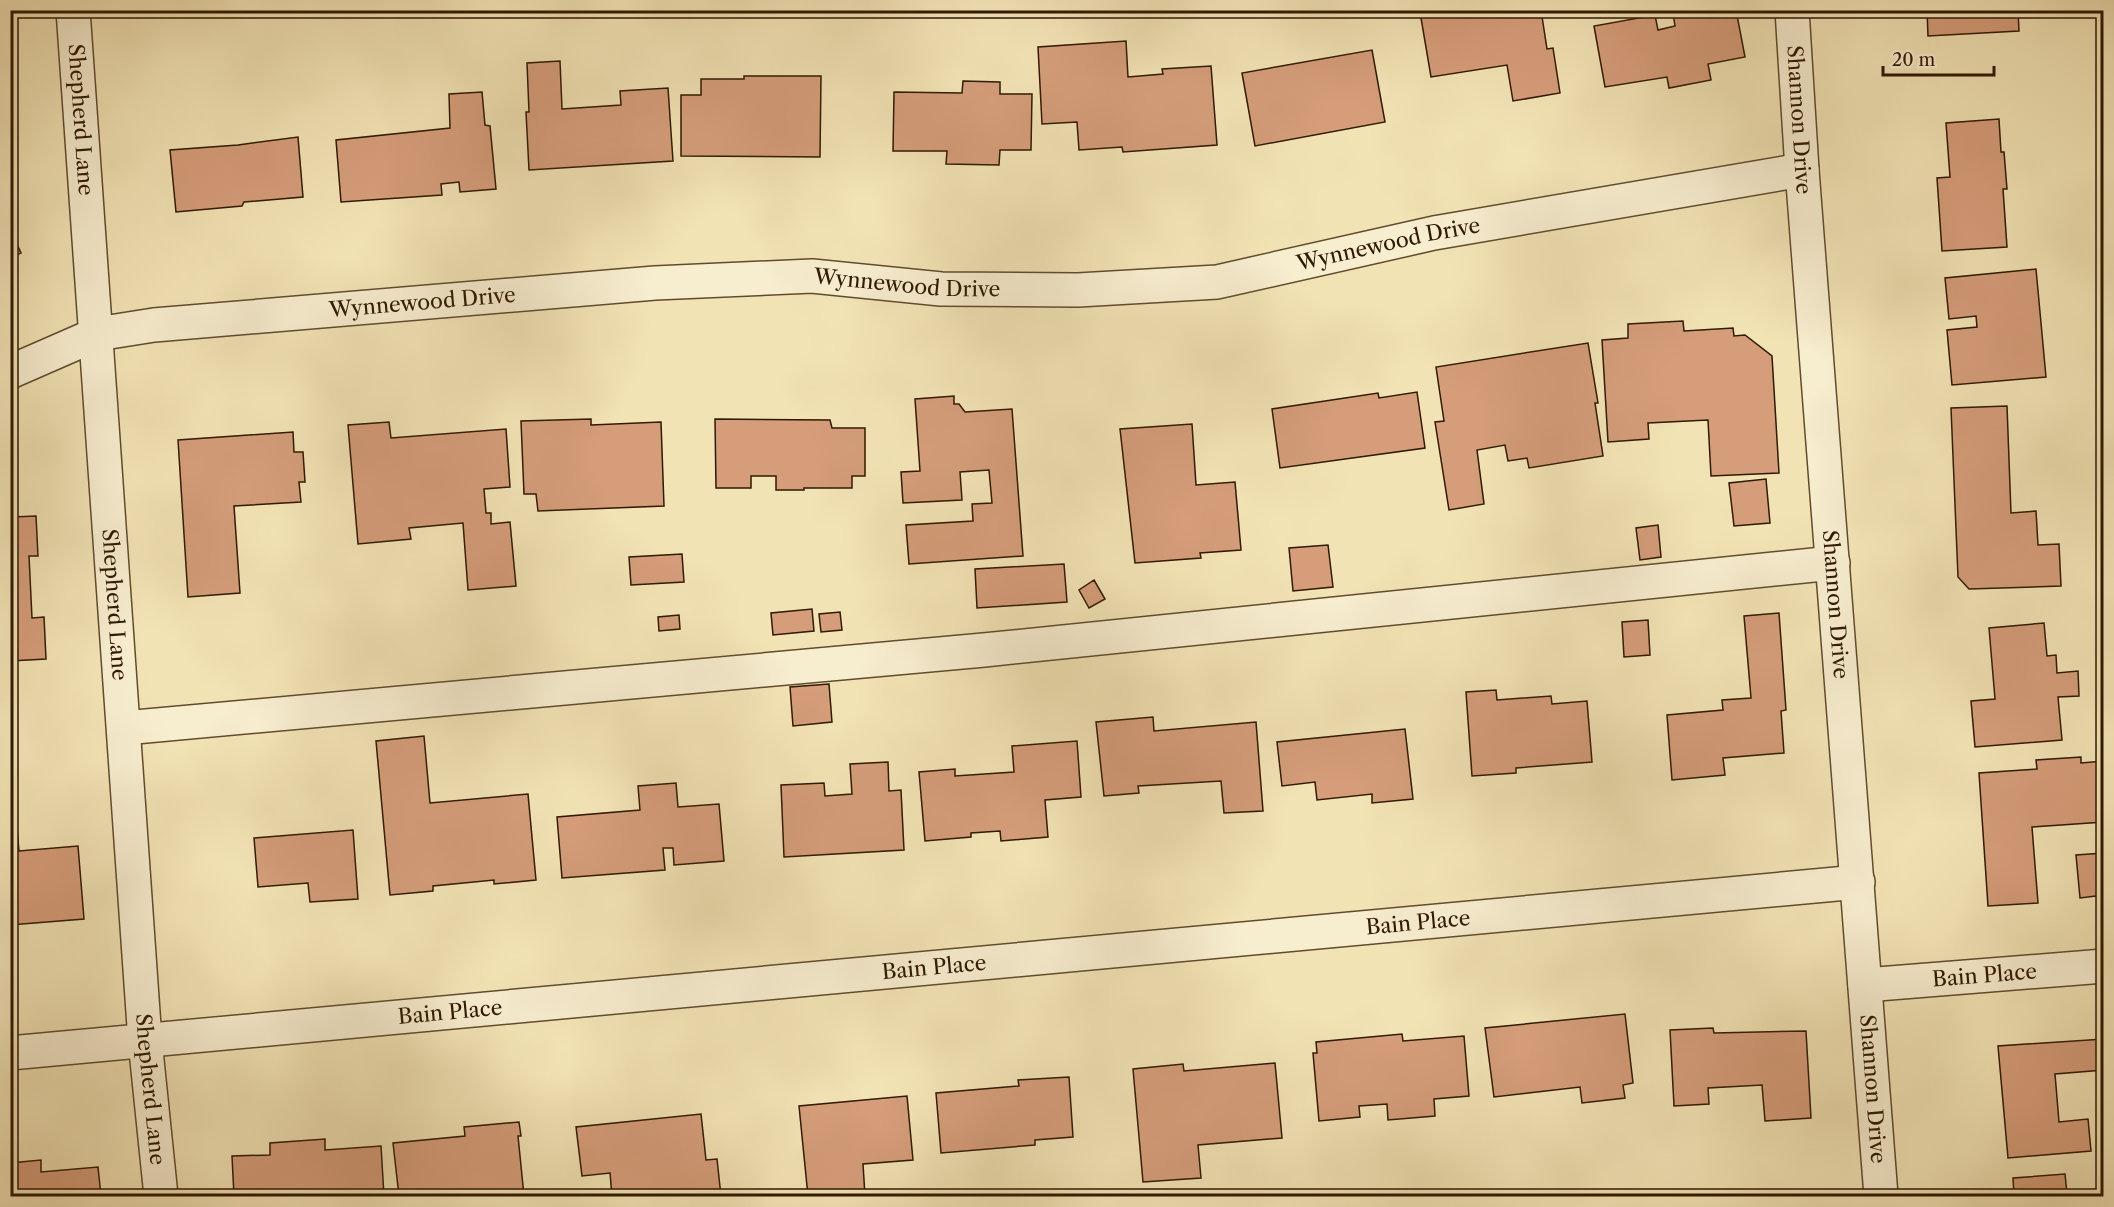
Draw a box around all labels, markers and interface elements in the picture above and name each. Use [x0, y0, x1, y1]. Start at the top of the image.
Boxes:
scale bar [1883, 39, 1994, 77]
street label: Shepherd Lane [63, 43, 99, 196]
street label: Shannon Drive [1782, 44, 1817, 195]
text: 20 m [1892, 49, 1936, 71]
street label: Wynnewood Drive [1293, 212, 1482, 276]
street label: Wynnewood Drive [812, 263, 1000, 301]
street label: Wynnewood Drive [327, 282, 517, 322]
street label: Shepherd Lane [97, 528, 133, 681]
street label: Shannon Drive [1818, 529, 1854, 680]
street label: Bain Place [1365, 905, 1471, 939]
street label: Bain Place [881, 950, 987, 984]
street label: Bain Place [1931, 958, 2038, 992]
street label: Bain Place [397, 994, 503, 1029]
street label: Shepherd Lane [131, 1013, 171, 1166]
street label: Shannon Drive [1855, 1013, 1891, 1164]

